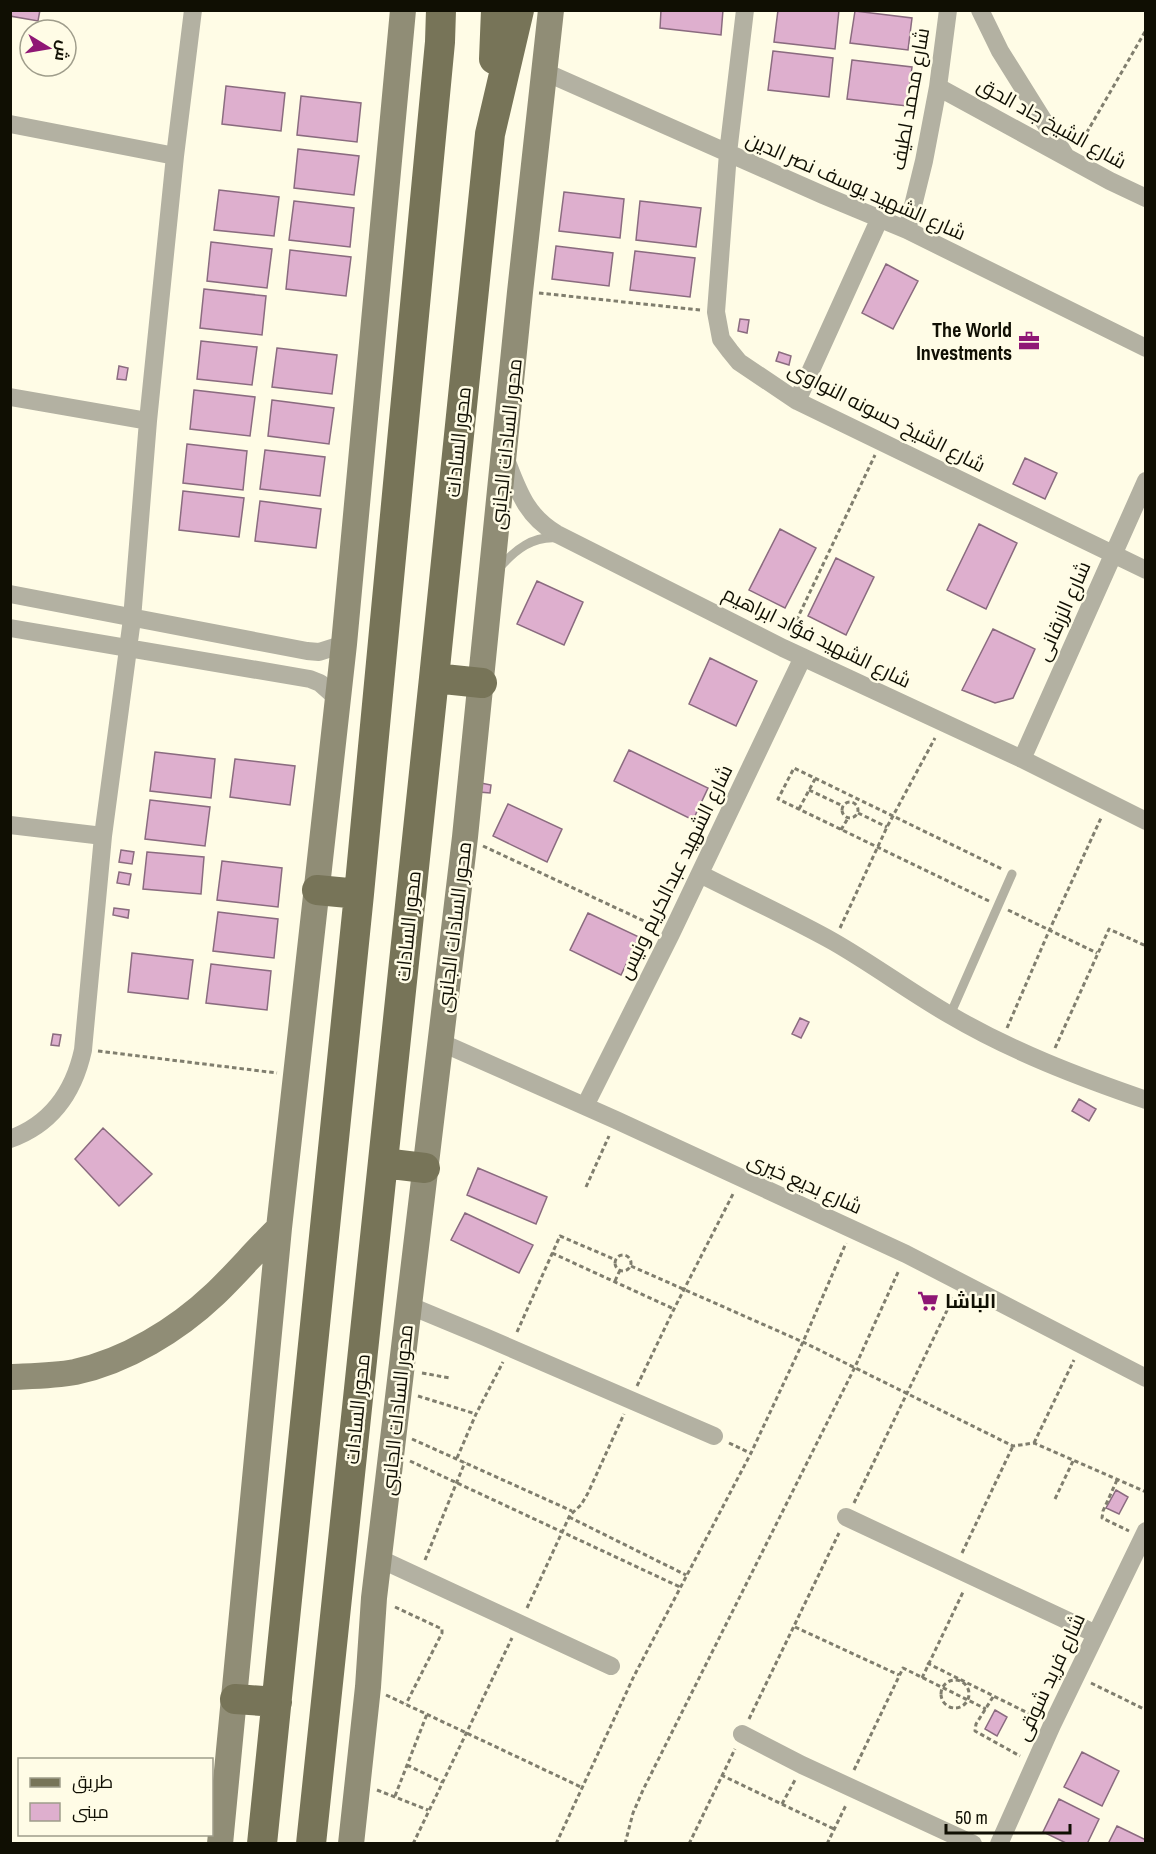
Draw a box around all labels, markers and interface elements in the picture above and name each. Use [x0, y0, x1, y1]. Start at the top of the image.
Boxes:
north arrow [18, 18, 78, 78]
street label: شارع محمد لطيف [884, 25, 936, 173]
text: ش [50, 39, 75, 63]
street label: شارع الشيخ جاد الحق [972, 70, 1132, 176]
street label: شارع الشهيد يوسف نصر الدين [742, 125, 970, 247]
place label: The World Investments [916, 316, 1012, 366]
office icon: The World Investments [1017, 329, 1041, 353]
street label: شارع الشيخ حسونه النواوى [783, 355, 991, 479]
street label: محور السادات الجانبى [483, 357, 528, 531]
street label: محور السادات [438, 385, 477, 499]
street label: شارع الزرقانى [1029, 557, 1097, 665]
street label: شارع الشهيد فؤاد ابراهيم [718, 579, 916, 695]
street label: شارع الشهيد عبدالكريم ونيس [611, 760, 739, 984]
street label: محور السادات الجانبى [430, 840, 477, 1014]
street label: محور السادات [388, 869, 427, 983]
street label: شارع بديع خيرى [743, 1145, 867, 1221]
place label: الباشا [945, 1287, 996, 1314]
supermarket icon: الباشا [916, 1289, 940, 1313]
street label: محور السادات الجانبى [374, 1323, 419, 1497]
street label: محور السادات [337, 1352, 376, 1466]
street label: شارع فريد شوقى [1008, 1609, 1092, 1745]
legend [18, 1758, 213, 1836]
text: طريق [72, 1769, 113, 1794]
scale bar [946, 1797, 1070, 1835]
text: مبنى [72, 1799, 109, 1824]
text: 50 m [955, 1805, 988, 1830]

